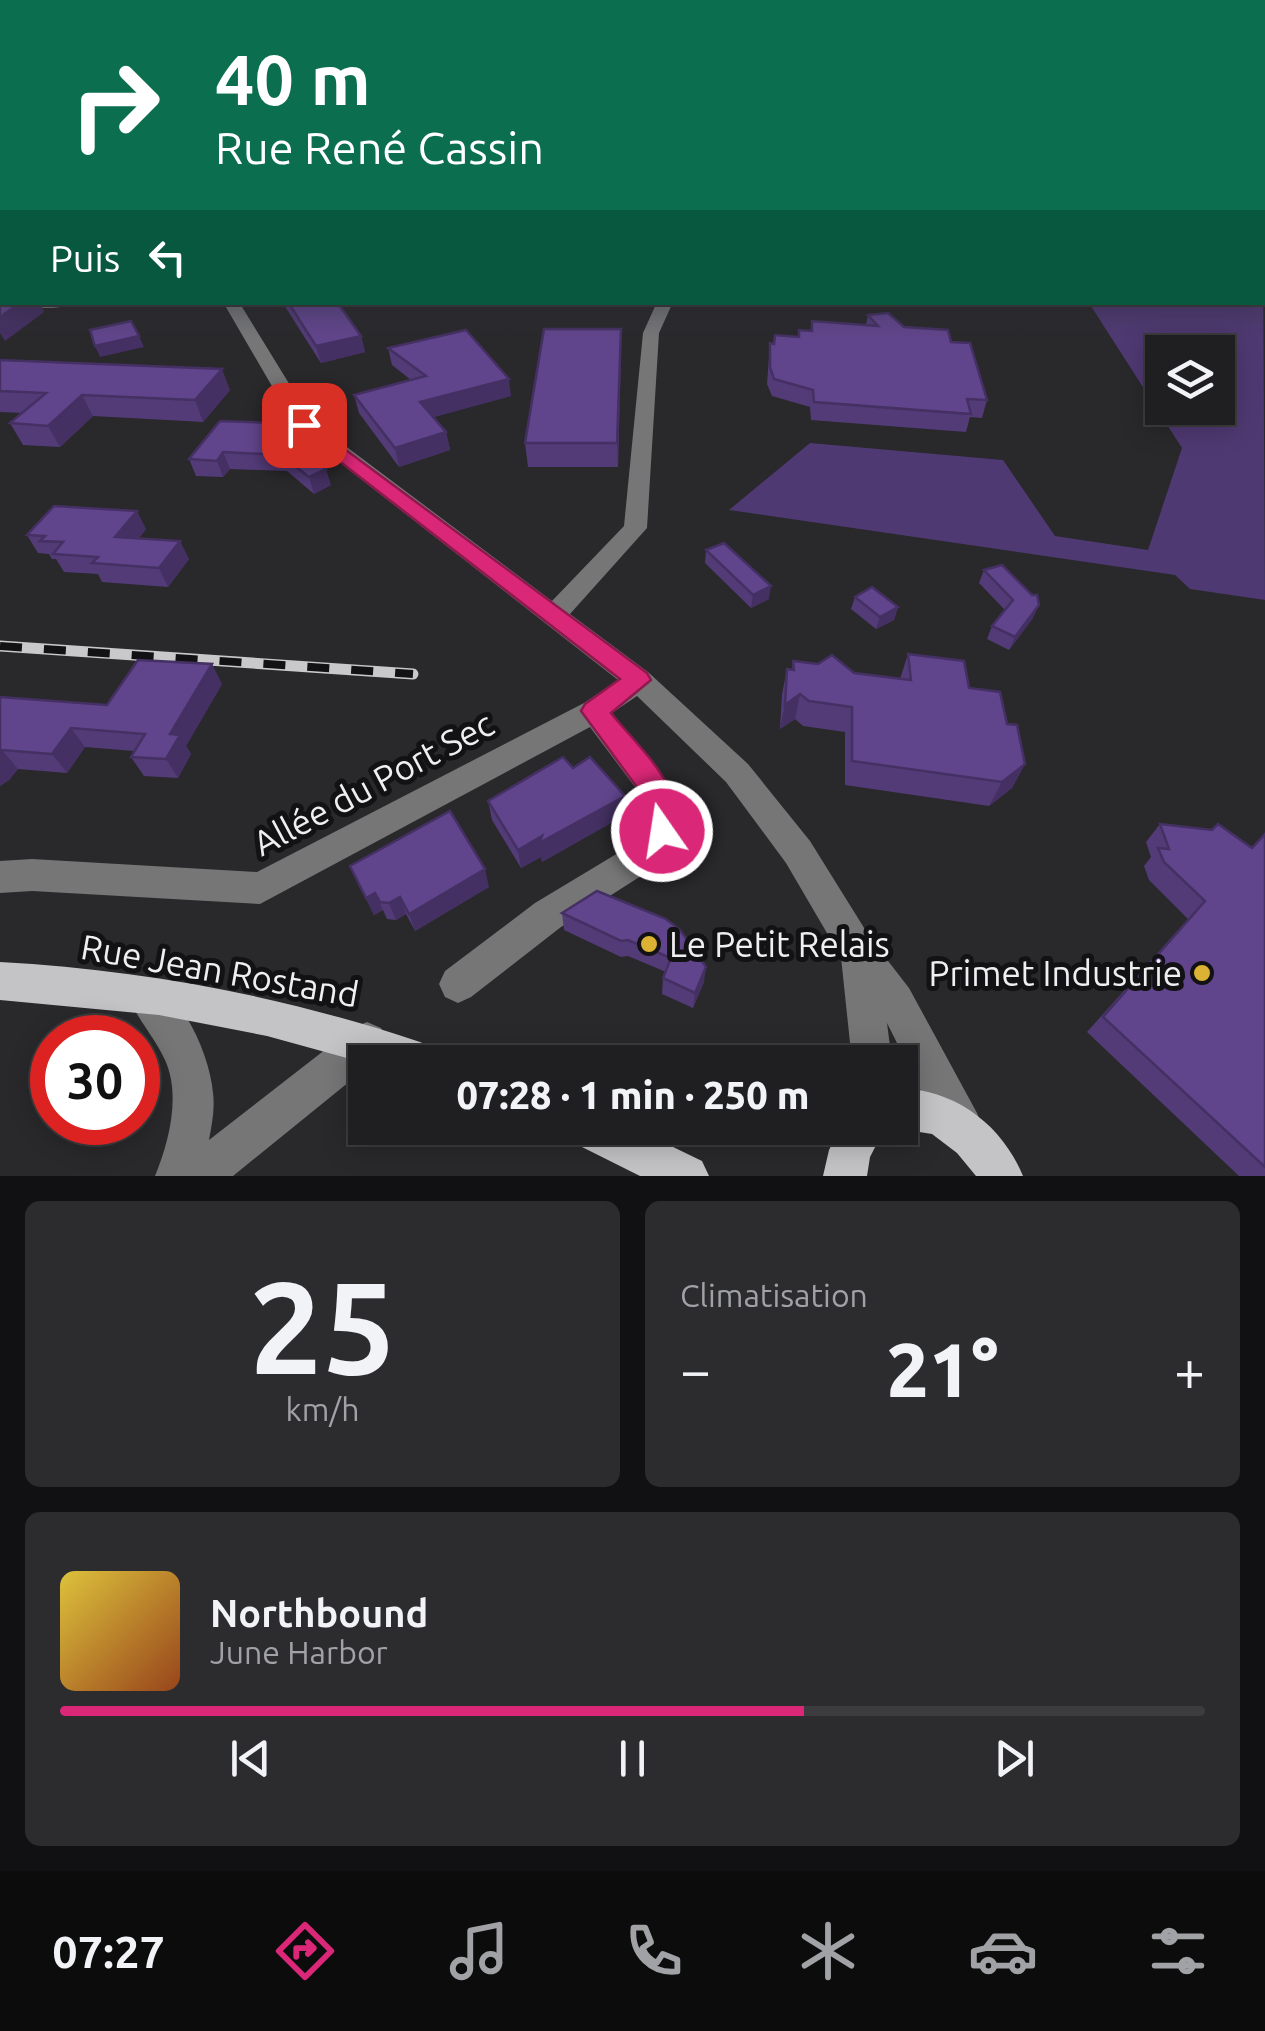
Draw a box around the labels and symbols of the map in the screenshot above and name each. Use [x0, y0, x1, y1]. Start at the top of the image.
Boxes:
pin [262, 383, 347, 468]
street label: Allée du Port Sec [246, 703, 500, 863]
position arrow [610, 779, 714, 883]
place label: Le Petit Relais [669, 924, 890, 964]
street label: Rue Jean Rostand [78, 926, 362, 1014]
marker: Le Petit Relais [638, 933, 660, 955]
place label: Primet Industrie [929, 953, 1182, 993]
marker: Primet Industrie [1191, 962, 1213, 984]
speed limit sign: 30 [30, 1015, 160, 1145]

